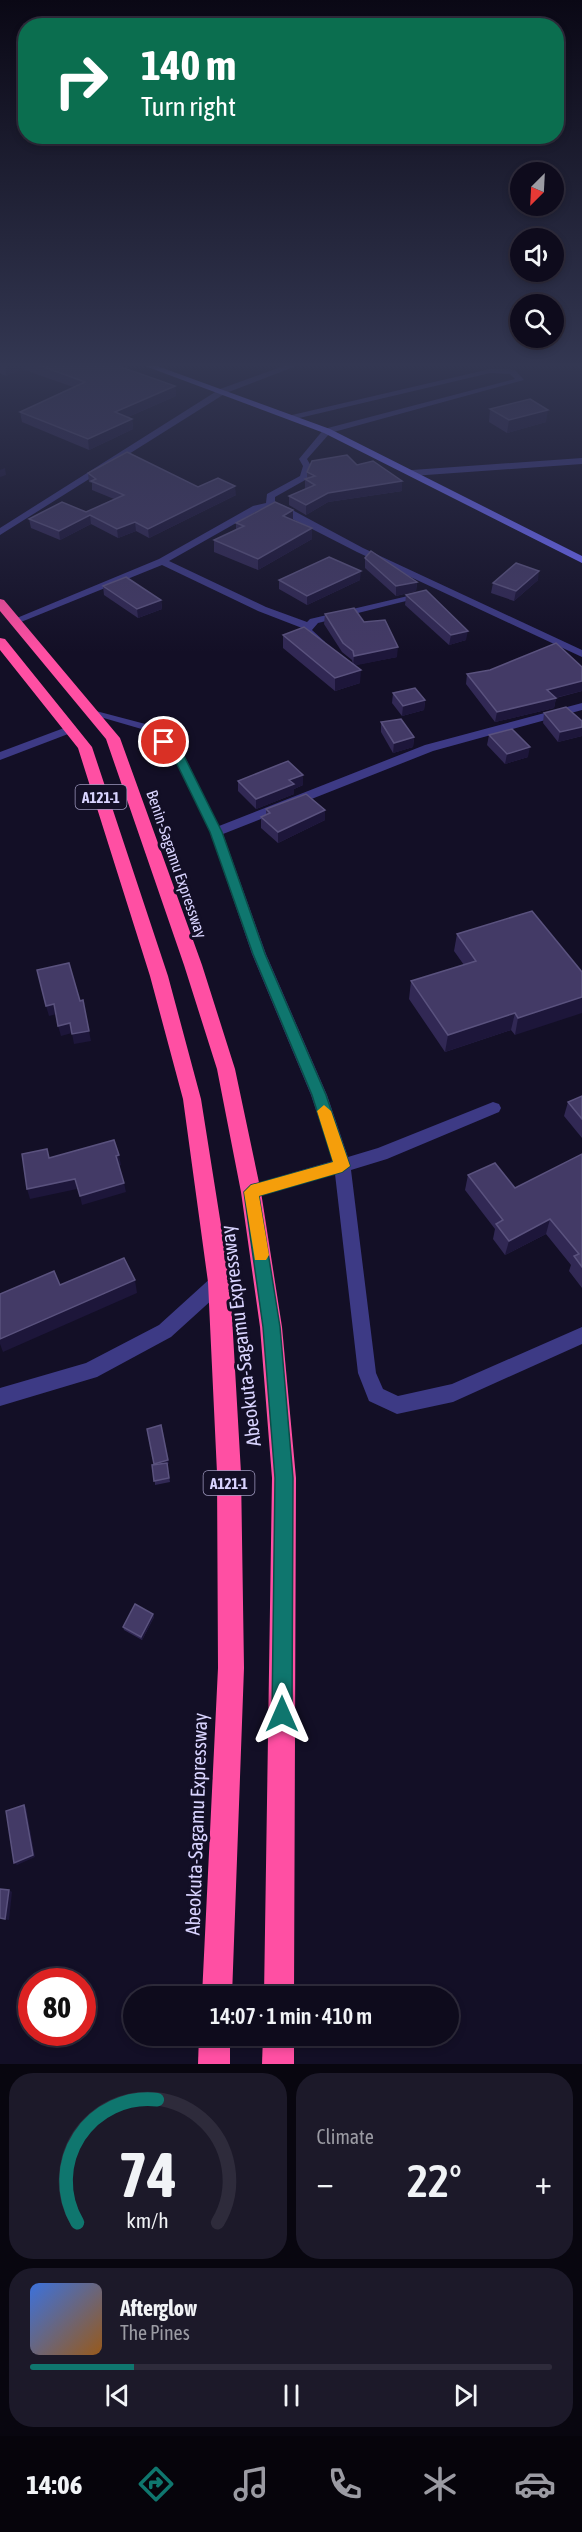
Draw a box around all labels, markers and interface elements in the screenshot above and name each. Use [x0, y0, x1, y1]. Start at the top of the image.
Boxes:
text: 140 m [141, 41, 236, 89]
icon: right [42, 42, 120, 120]
text: Turn right [141, 91, 236, 122]
north arrow [510, 162, 564, 216]
map controls [510, 162, 564, 348]
button: sound [510, 228, 564, 282]
button: search [510, 294, 564, 348]
pin [138, 716, 189, 767]
icon: arrive [147, 725, 180, 758]
road number: A121-1 [76, 785, 126, 809]
street label: Benin-Sagamu Expressway [142, 788, 211, 941]
street label: Abeokuta-Sagamu Expressway [215, 1224, 265, 1448]
road number: A121-1 [204, 1471, 254, 1495]
position arrow [250, 1682, 314, 1746]
street label: Abeokuta-Sagamu Expressway [181, 1712, 211, 1936]
speed limit sign: 80 [18, 1968, 96, 2046]
text: 14:07 · 1 min · 410 m [210, 2003, 372, 2029]
text: Climate [317, 2125, 374, 2148]
text: 74 [118, 2139, 177, 2210]
text: 22° [407, 2155, 462, 2207]
text: − [317, 2163, 334, 2201]
text: + [535, 2163, 552, 2201]
text: km/h [126, 2208, 169, 2233]
text: Afterglow [120, 2295, 197, 2321]
text: The Pines [120, 2321, 190, 2344]
icon: previous [101, 2379, 134, 2412]
icon: pause [275, 2379, 308, 2412]
icon: next [449, 2379, 482, 2412]
icon: directions [135, 2463, 177, 2505]
icon: music [230, 2463, 272, 2505]
icon: phone [324, 2463, 366, 2505]
icon: climate [419, 2463, 461, 2505]
icon: car [514, 2463, 556, 2505]
text: 14:06 [26, 2469, 82, 2500]

